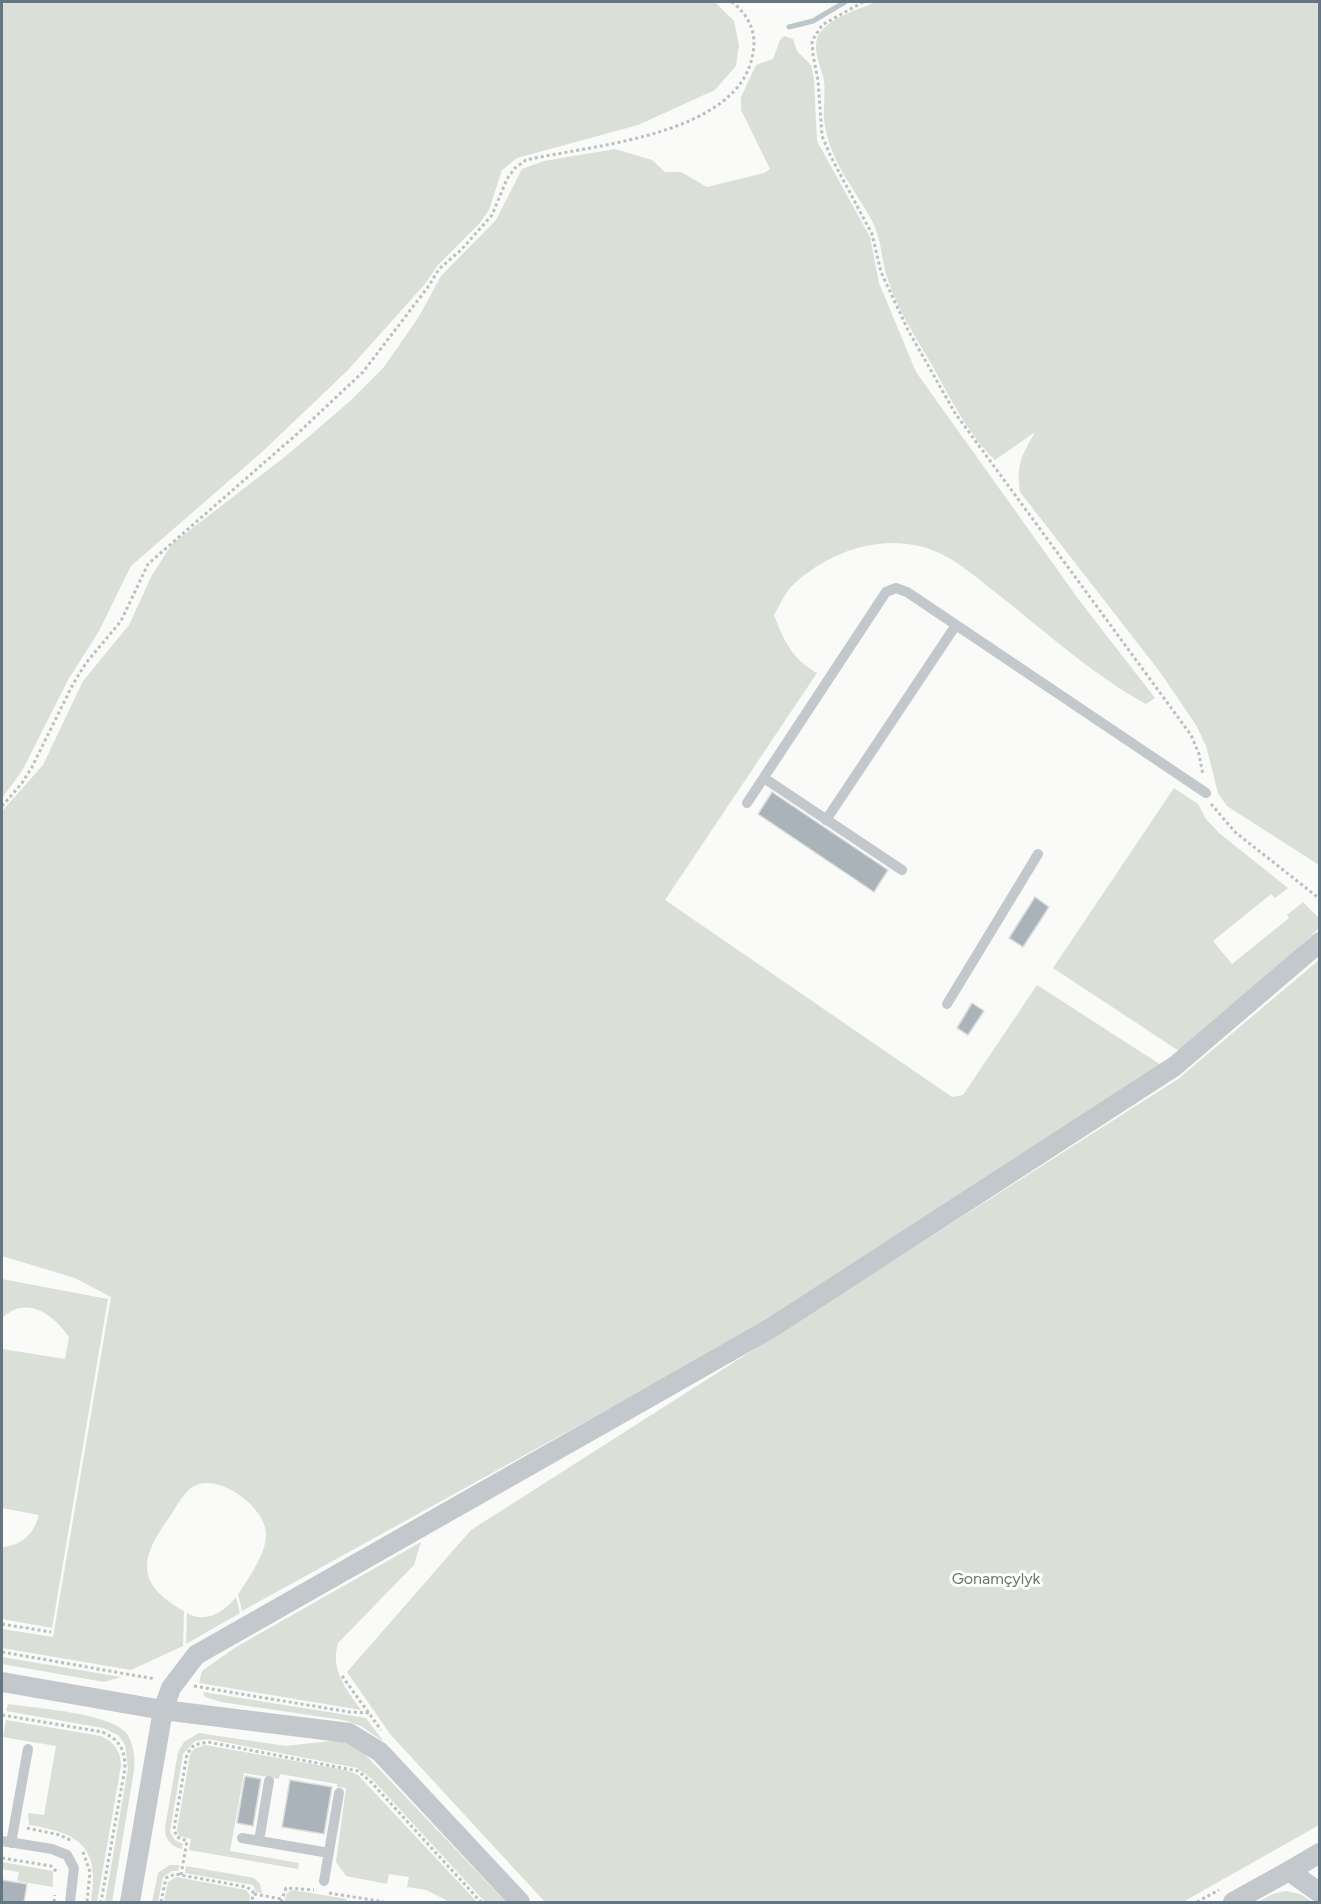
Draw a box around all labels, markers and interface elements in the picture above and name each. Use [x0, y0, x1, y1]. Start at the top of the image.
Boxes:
park label: Gonamçylyk [952, 1569, 1040, 1589]

